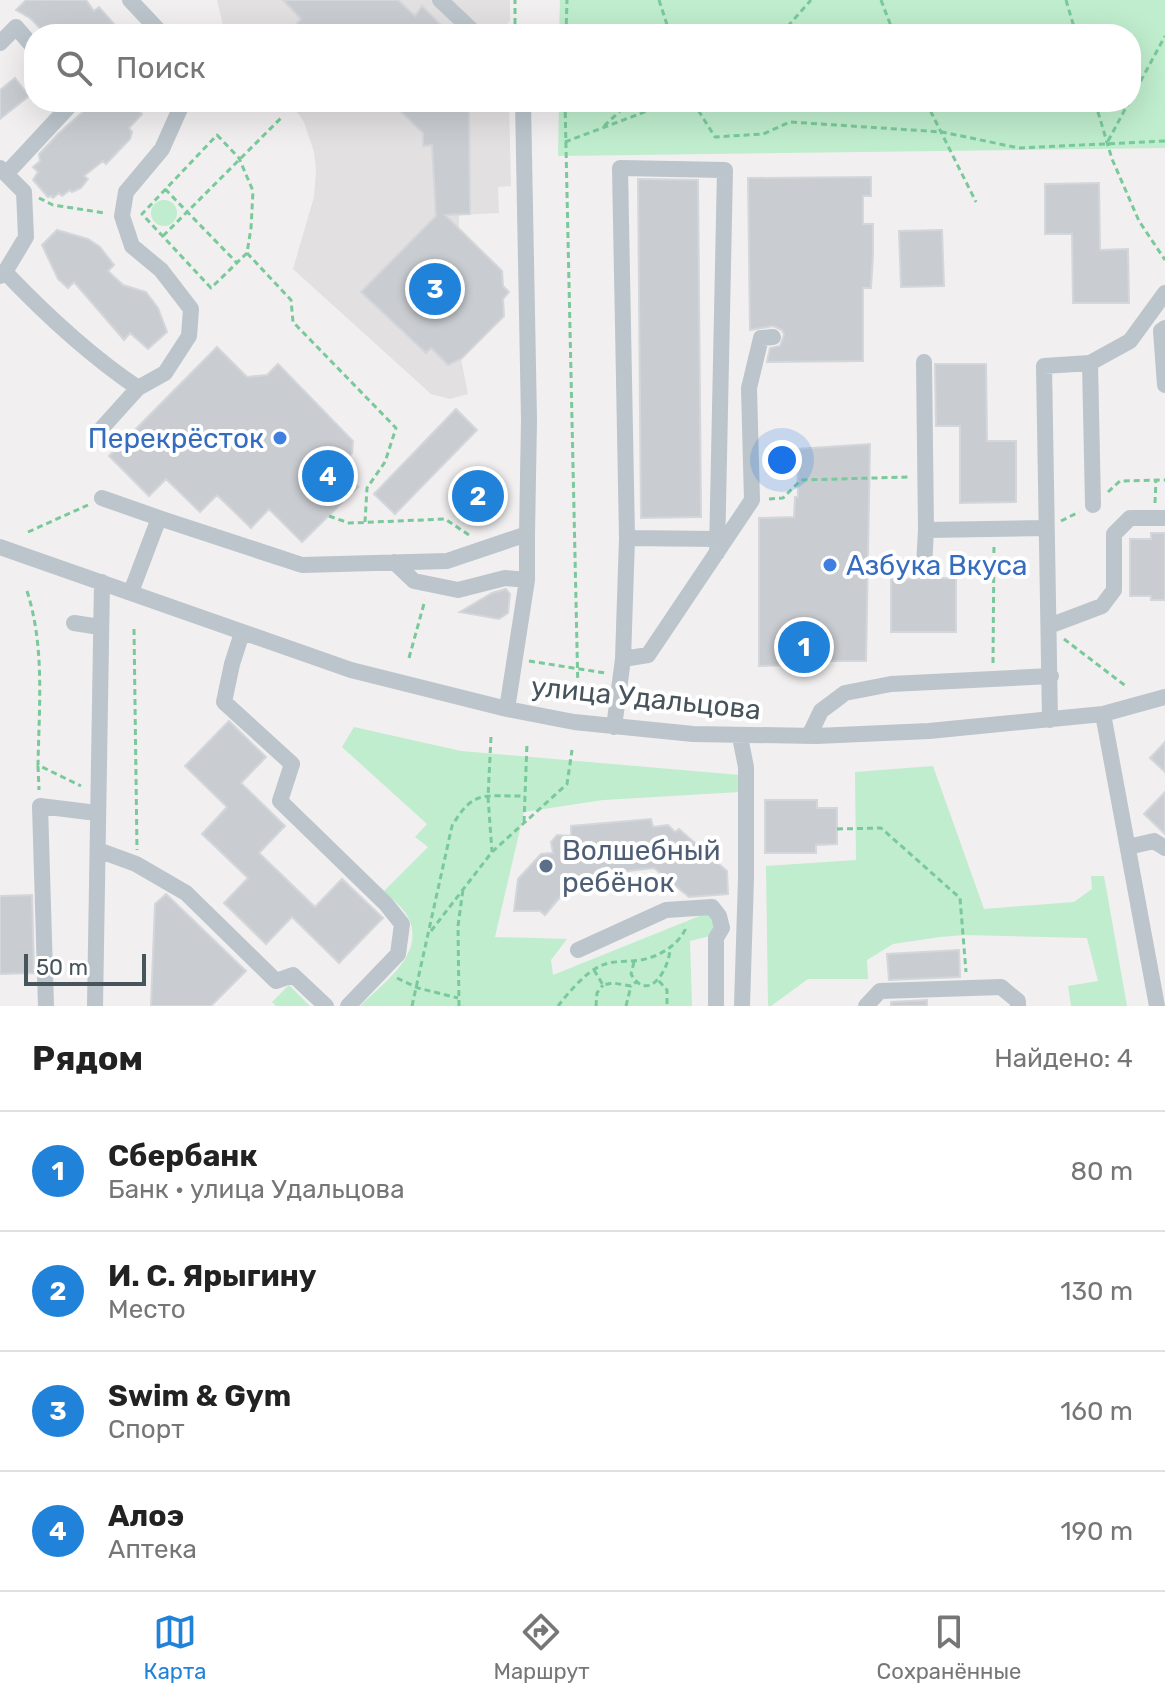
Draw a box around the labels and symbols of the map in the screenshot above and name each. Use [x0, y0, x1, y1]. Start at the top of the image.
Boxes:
pin: 3 [409, 259, 461, 319]
place label: Перекрёсток [88, 422, 264, 455]
marker: Перекрёсток [271, 429, 289, 447]
your location [762, 440, 802, 480]
pin: 4 [302, 446, 354, 506]
pin: 2 [452, 466, 504, 526]
place label: Азбука Вкуса [846, 549, 1028, 582]
marker: Азбука Вкуса [821, 556, 839, 574]
pin: 1 [778, 617, 830, 677]
street label: улица Удальцова [529, 670, 763, 726]
place label: Волшебный ребёнок [562, 834, 721, 899]
marker: Волшебный ребёнок [537, 857, 555, 875]
scale bar [24, 950, 146, 986]

